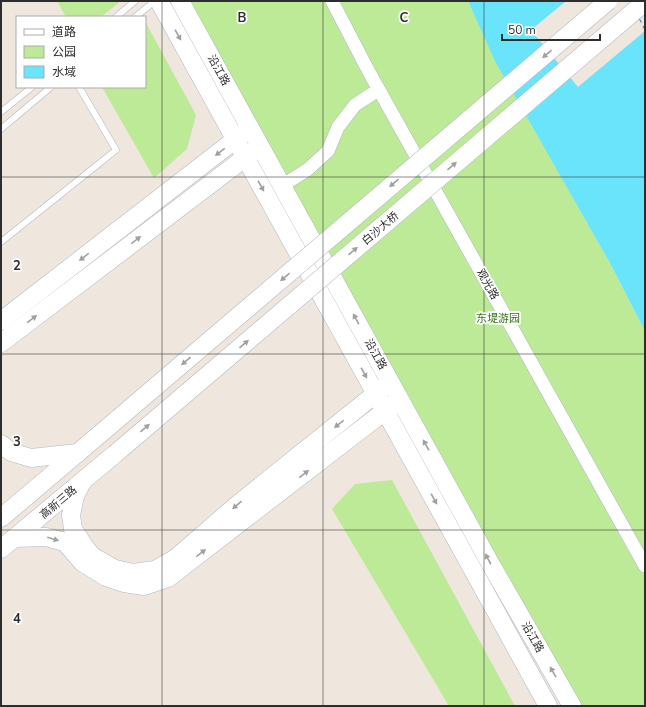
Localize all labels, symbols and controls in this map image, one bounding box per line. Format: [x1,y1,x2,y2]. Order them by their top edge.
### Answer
text: B [238,9,247,27]
text: C [400,9,409,27]
legend [16,16,146,88]
scale bar [502,16,600,42]
text: 50 m [508,22,536,38]
text: 道路 [52,24,76,40]
one-way arrow [175,29,182,41]
text: 公园 [52,44,76,60]
one-way arrow [541,49,552,58]
street label: 沿江路 [204,52,233,88]
text: 水域 [52,64,76,80]
one-way arrow [214,147,225,156]
one-way arrow [447,162,458,171]
one-way arrow [389,179,400,188]
one-way arrow [258,180,264,192]
street label: 白沙大桥 [359,208,402,248]
one-way arrow [130,236,141,245]
one-way arrow [348,246,359,255]
one-way arrow [78,253,89,261]
text: 2 [13,257,21,275]
street label: 观光路 [473,266,502,302]
one-way arrow [280,272,290,281]
park label: 东堤游园 [476,311,520,326]
one-way arrow [353,313,360,325]
one-way arrow [27,315,37,323]
street label: 沿江路 [361,336,390,372]
one-way arrow [239,340,249,349]
one-way arrow [181,357,191,366]
one-way arrow [361,368,368,379]
one-way arrow [333,419,344,428]
one-way arrow [140,424,150,433]
text: 3 [13,433,21,451]
one-way arrow [422,439,429,451]
one-way arrow [298,469,309,478]
street label: 高新三路 [37,482,80,522]
one-way arrow [430,494,437,505]
one-way arrow [232,500,242,509]
one-way arrow [48,536,60,542]
one-way arrow [195,549,206,557]
one-way arrow [485,553,492,565]
text: 4 [13,610,21,628]
street label: 沿江路 [518,619,547,655]
one-way arrow [550,666,557,678]

